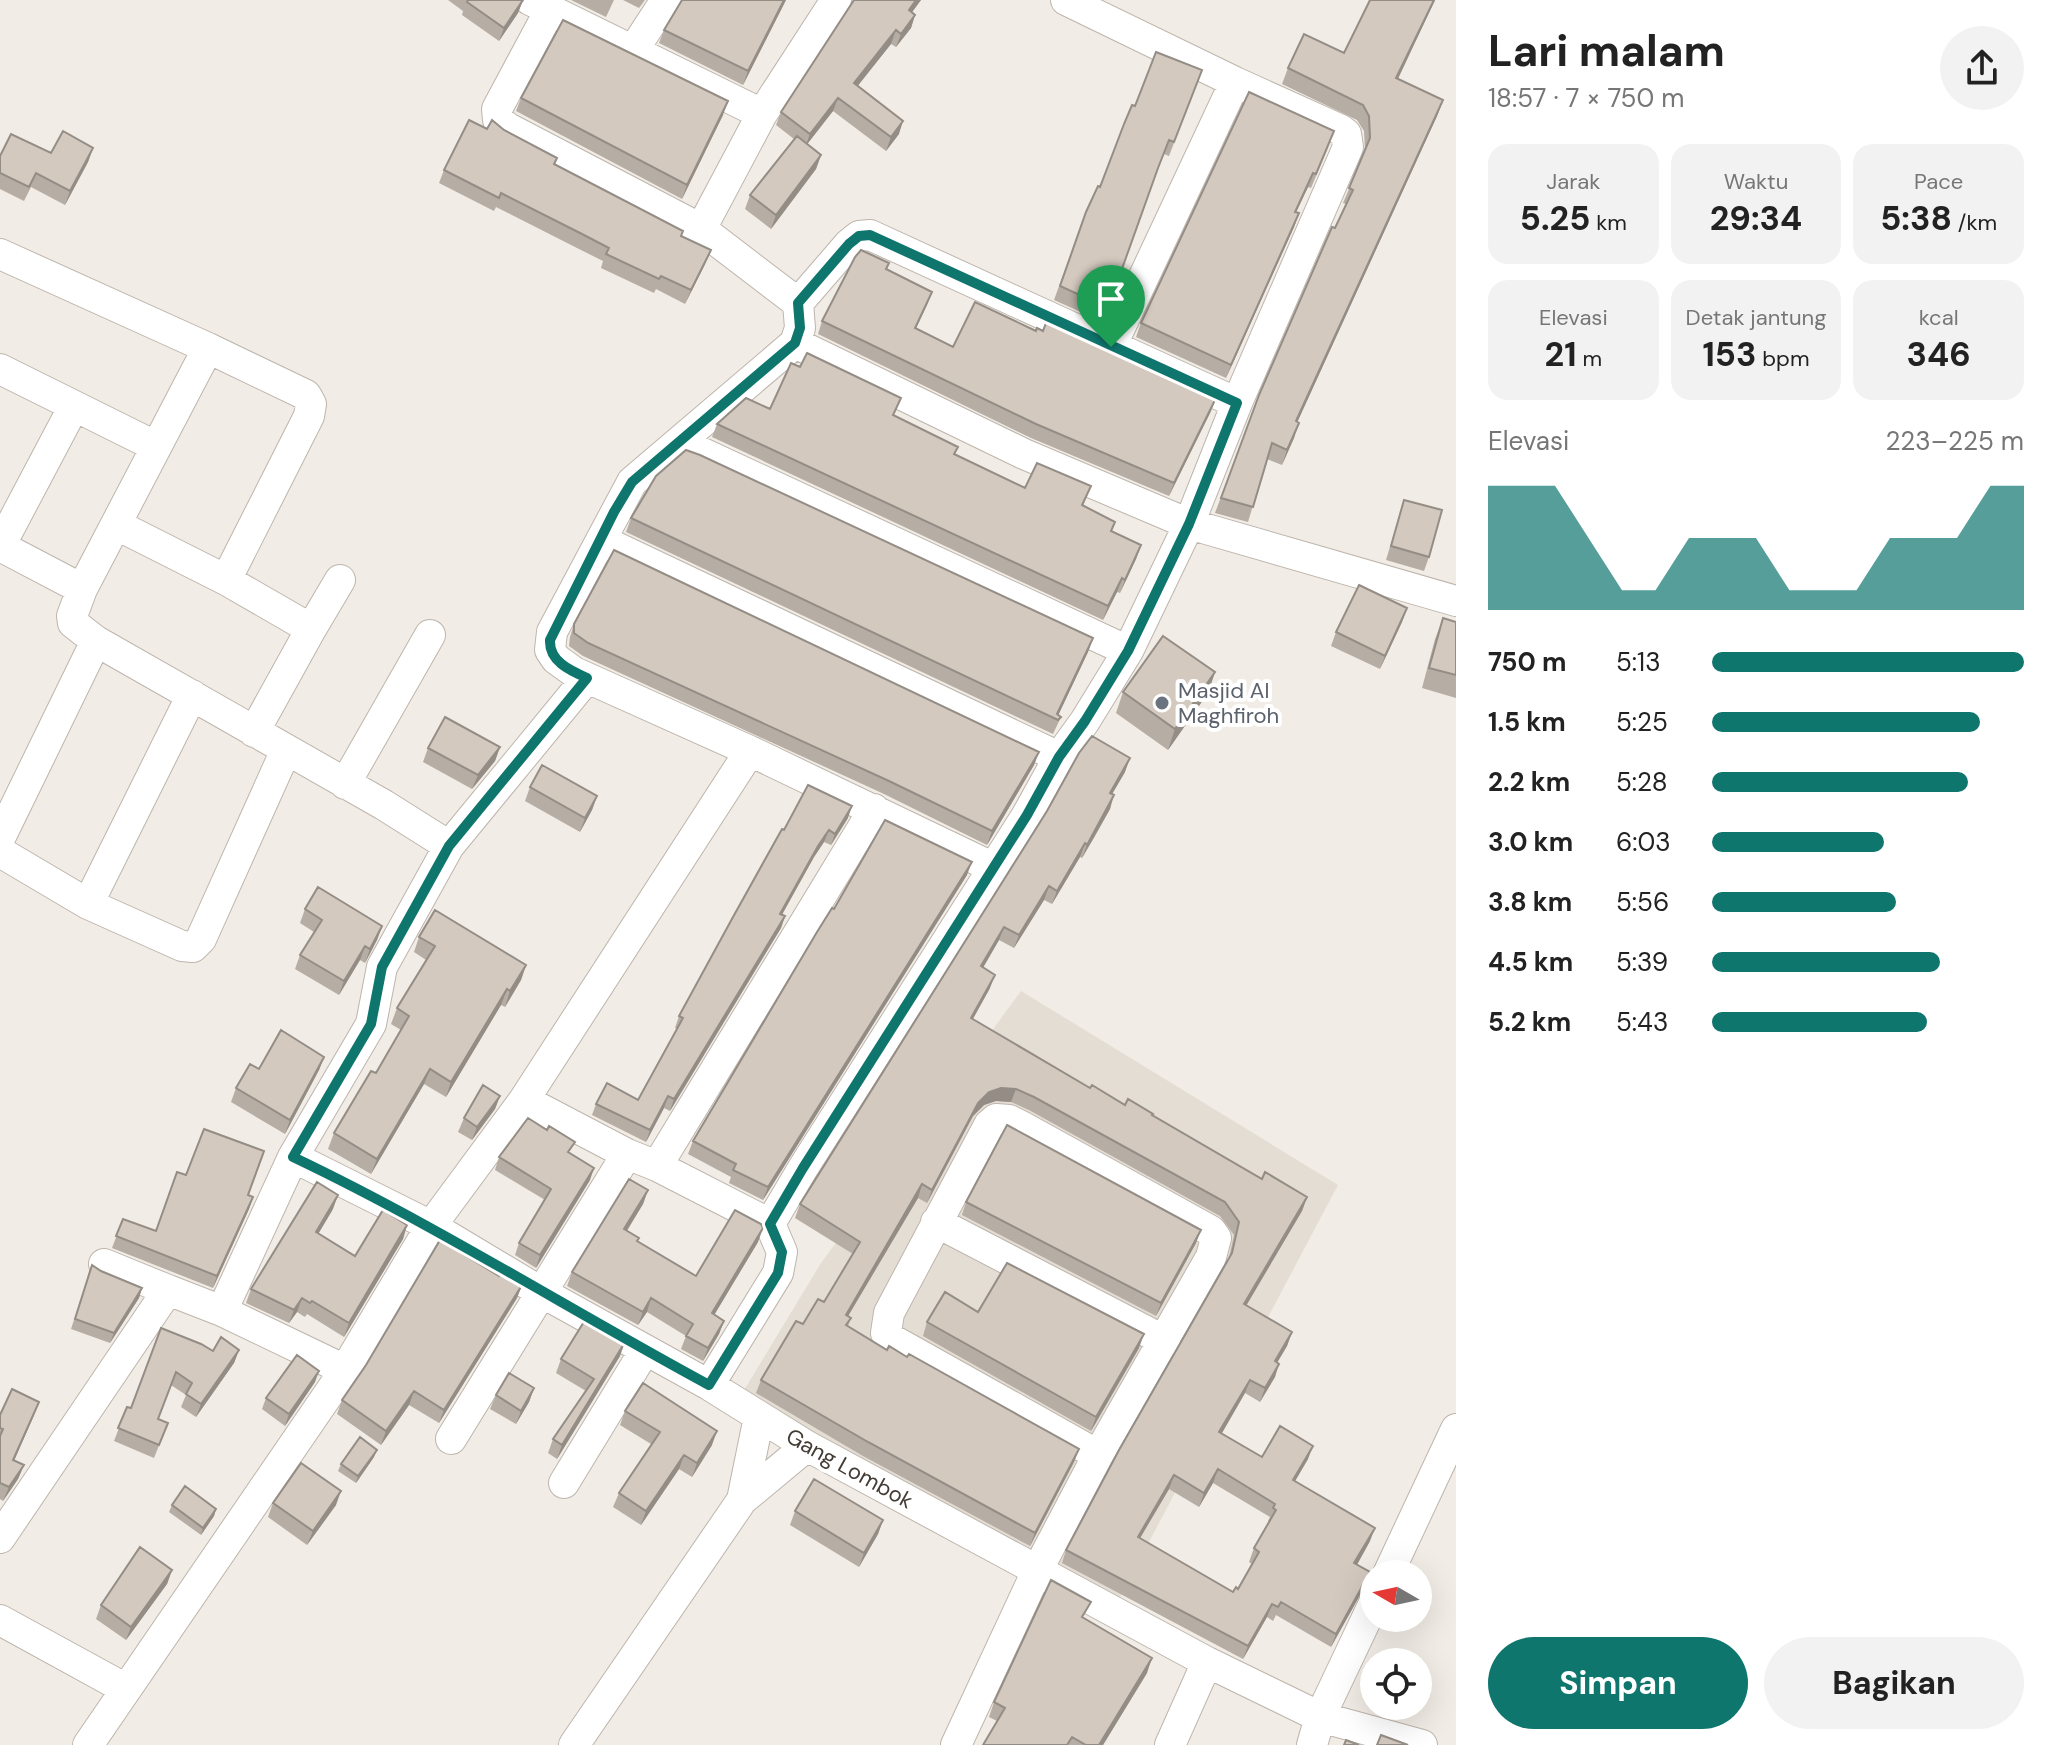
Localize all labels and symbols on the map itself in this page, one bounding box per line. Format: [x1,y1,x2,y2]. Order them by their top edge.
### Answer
pin [1077,265,1145,347]
place label: Masjid Al Maghfiroh [1178,676,1279,730]
marker: Masjid Al Maghfiroh [1153,694,1171,712]
street label: Gang Lombok [781,1422,918,1515]
north arrow [1360,1560,1432,1632]

